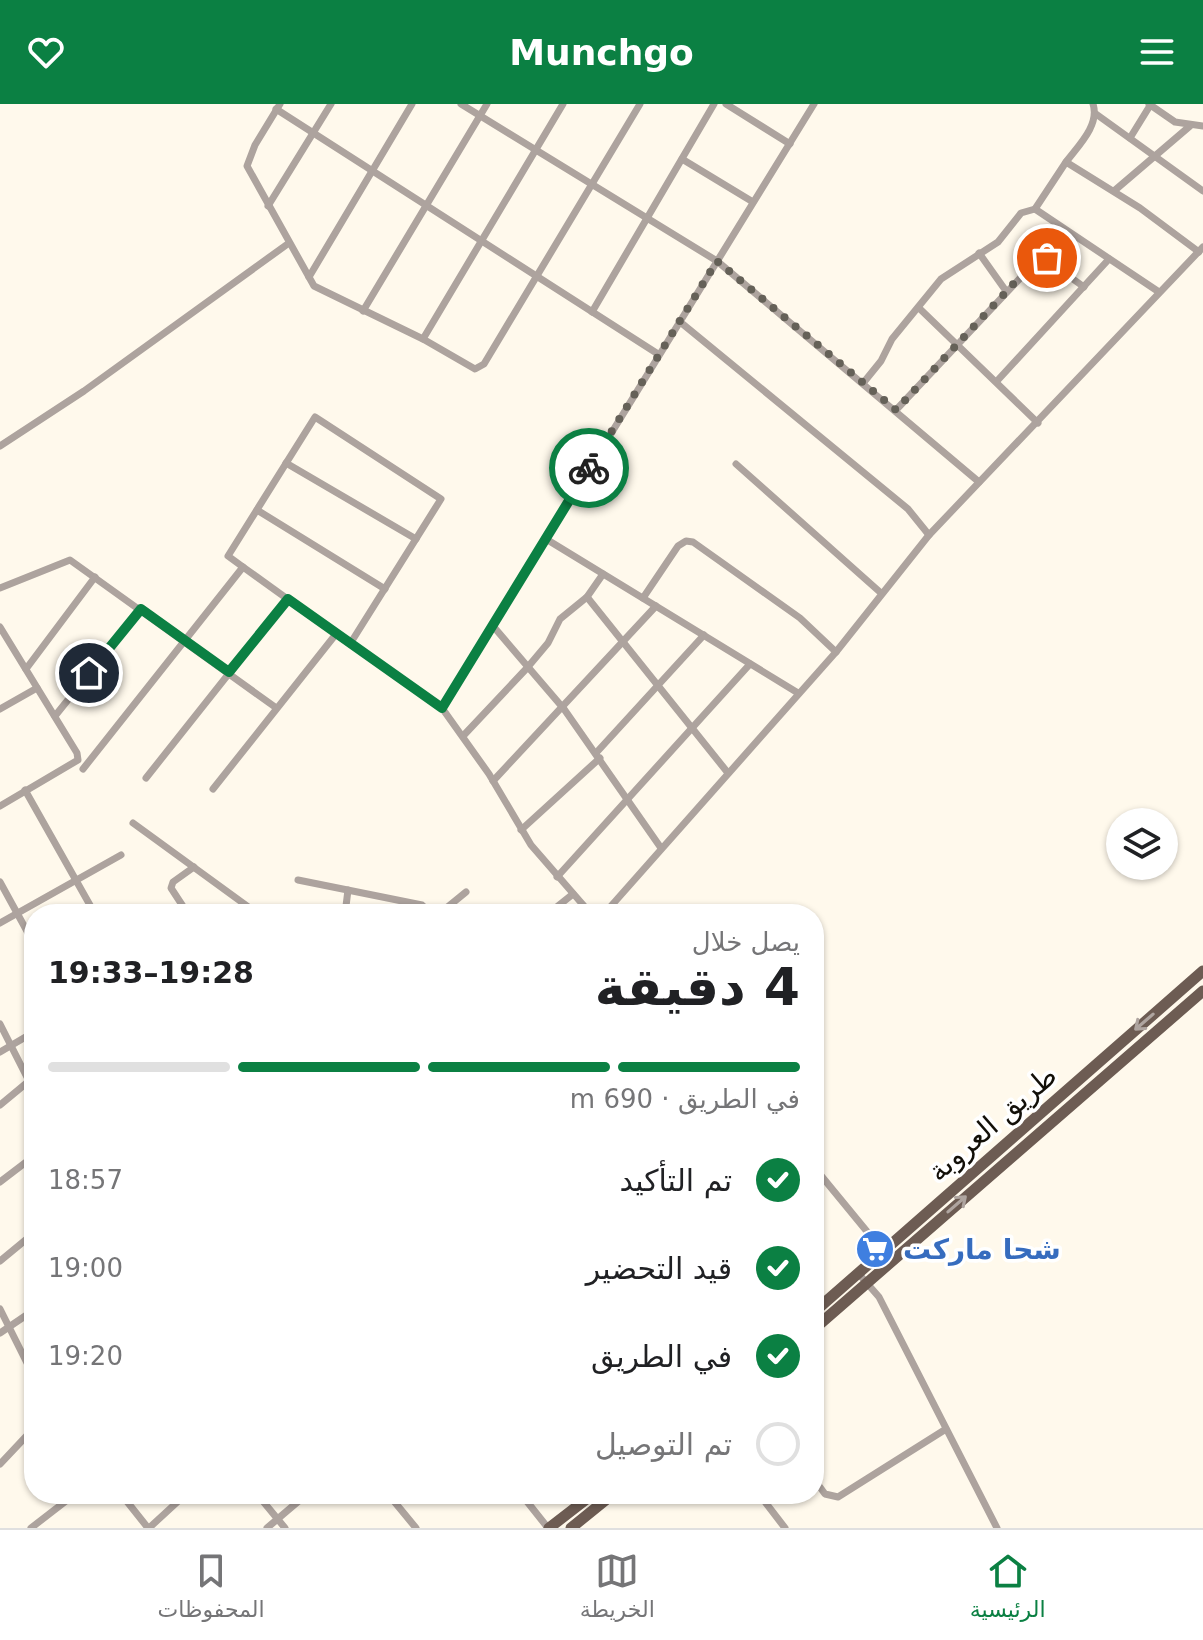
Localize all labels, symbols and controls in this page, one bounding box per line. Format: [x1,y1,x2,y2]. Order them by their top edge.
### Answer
icon: heart [24,30,68,74]
icon: menu [1135,30,1179,74]
text: Munchgo [509,32,694,73]
pin [1013,224,1081,292]
icon: bag [1025,236,1069,280]
courier [549,428,629,508]
icon: bike [567,446,611,490]
pin [55,639,123,707]
icon: home [67,651,111,695]
map controls [1106,808,1178,880]
button: layers [1106,808,1178,880]
text: يصل خلال [692,927,800,957]
text: 19:28–19:33 [48,955,254,990]
text: 4 دقيقة [595,957,800,1017]
one-way arrow [1135,1013,1155,1031]
street label: طريق العروبة [921,1059,1063,1188]
text: في الطريق · 690 m [570,1084,800,1114]
icon: check [756,1158,800,1202]
text: تم التأكيد [619,1163,732,1198]
text: 18:57 [48,1165,123,1195]
one-way arrow [947,1195,967,1213]
supermarket icon: شحا ماركت [854,1228,896,1270]
place label: شحا ماركت [903,1233,1061,1266]
icon: check [756,1246,800,1290]
text: قيد التحضير [586,1251,732,1286]
text: 19:00 [48,1253,123,1283]
icon: check [756,1334,800,1378]
text: في الطريق [591,1339,732,1374]
text: 19:20 [48,1341,123,1371]
text: تم التوصيل [595,1427,732,1462]
tab: المحفوظات [158,1549,265,1622]
tab: الخريطة [580,1549,655,1622]
tab: الرئيسية [970,1549,1046,1622]

